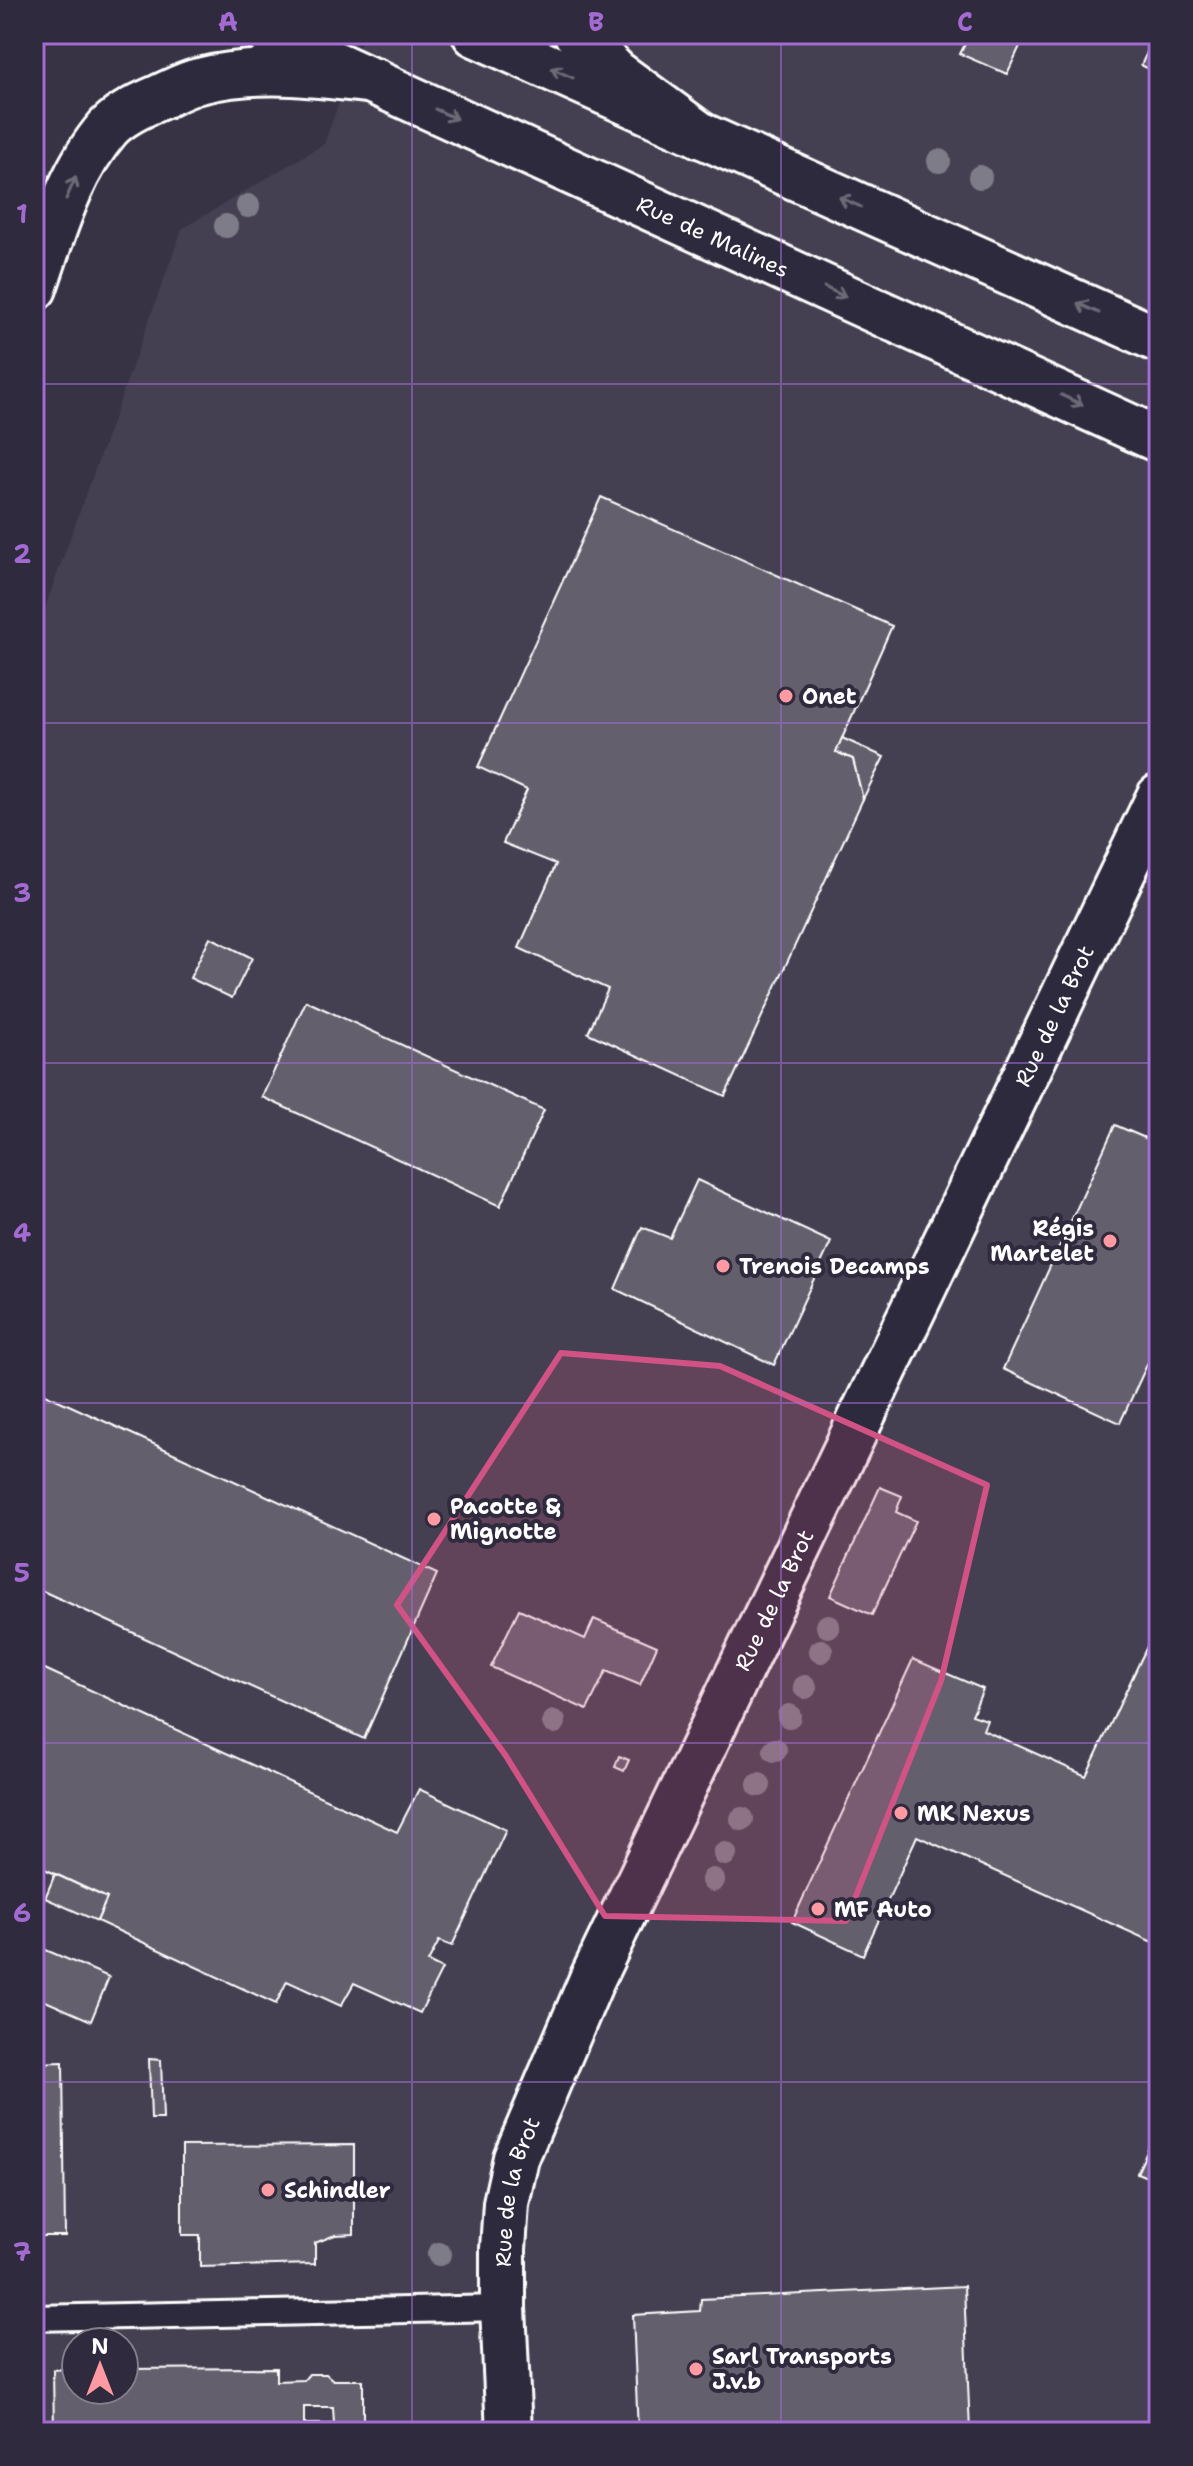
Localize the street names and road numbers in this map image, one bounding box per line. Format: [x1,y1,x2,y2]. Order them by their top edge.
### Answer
street label: Rue de Malines [632,190,794,284]
street label: Rue de la Brot [1008,941,1101,1092]
street label: Rue de la Brot [728,1525,820,1676]
street label: Rue de la Brot [489,2113,547,2267]

